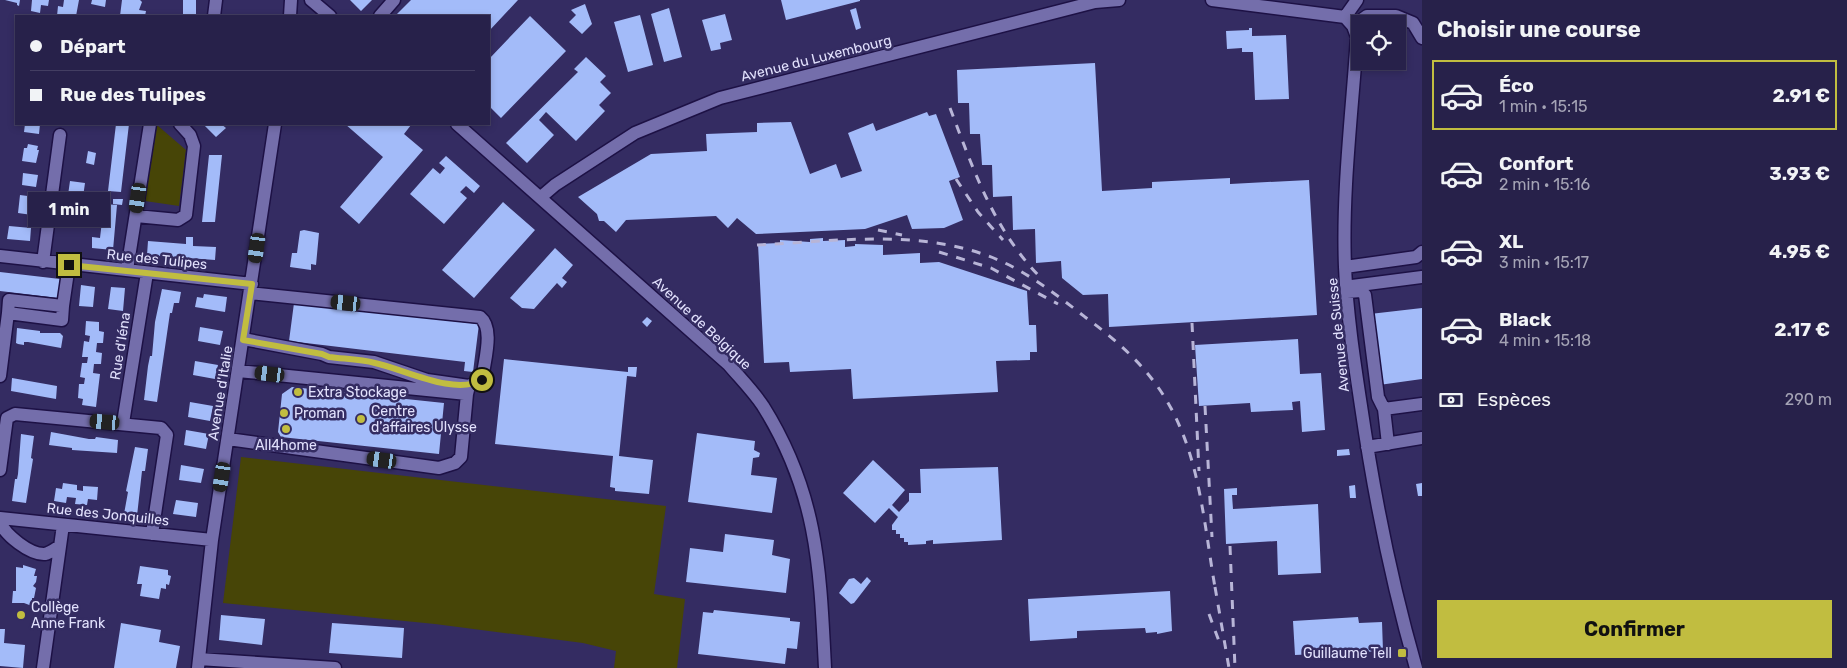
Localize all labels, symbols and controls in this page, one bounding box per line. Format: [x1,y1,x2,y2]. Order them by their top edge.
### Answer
map controls [1351,15,1406,70]
button: locate [1351,15,1406,70]
text: Choisir une course [1437,16,1641,43]
street label: Avenue du Luxembourg [739,32,893,85]
text: Départ [60,35,126,58]
icon: car [1439,73,1484,118]
text: Éco [1499,74,1534,97]
text: Rue des Tulipes [60,83,206,106]
text: 2.91 € [1772,84,1830,107]
text: 1 min · 15:15 [1499,97,1587,116]
icon: car [1439,151,1484,196]
text: Confort [1499,152,1573,175]
text: 3.93 € [1769,162,1830,185]
text: 2 min · 15:16 [1499,175,1590,194]
car [128,182,147,214]
callout: 1 min [28,192,110,228]
text: 1 min [49,200,89,219]
icon: car [1439,229,1484,274]
text: XL [1499,230,1523,253]
car [247,232,266,264]
text: 4.95 € [1769,240,1830,263]
street label: Rue des Tulipes [106,246,208,273]
text: 3 min · 15:17 [1499,253,1589,272]
route end [58,254,80,276]
street label: Avenue de Belgique [649,273,755,374]
street label: Avenue de Suisse [1324,277,1353,393]
car [330,294,361,312]
icon: car [1439,307,1484,352]
text: Black [1499,308,1551,331]
street label: Rue d'Iéna [107,311,134,381]
text: 2.17 € [1774,318,1830,341]
text: 4 min · 15:18 [1499,331,1591,350]
street label: Avenue d'Italie [205,344,236,442]
car [254,365,285,383]
route start [471,369,493,391]
place label: Extra Stockage [308,384,407,401]
marker: Extra Stockage [292,386,304,398]
icon: cash [1437,386,1465,414]
text: Espèces [1477,388,1551,411]
text: 290 m [1785,390,1832,409]
place label: Centre d'affaires Ulysse [371,403,477,436]
place label: Proman [294,405,345,422]
marker: Proman [278,407,290,419]
car [89,413,120,431]
marker: Centre d'affaires Ulysse [355,413,367,425]
marker: All4home [280,423,292,435]
place label: All4home [255,437,317,454]
car [366,450,397,470]
car [212,461,231,493]
street label: Rue des Jonquilles [46,500,170,529]
place label: Collège Anne Frank [31,599,106,632]
button: Confirmer [1437,600,1832,658]
marker: Collège Anne Frank [15,609,27,621]
place label: Guillaume Tell [1303,645,1392,662]
marker: Guillaume Tell [1396,647,1408,659]

